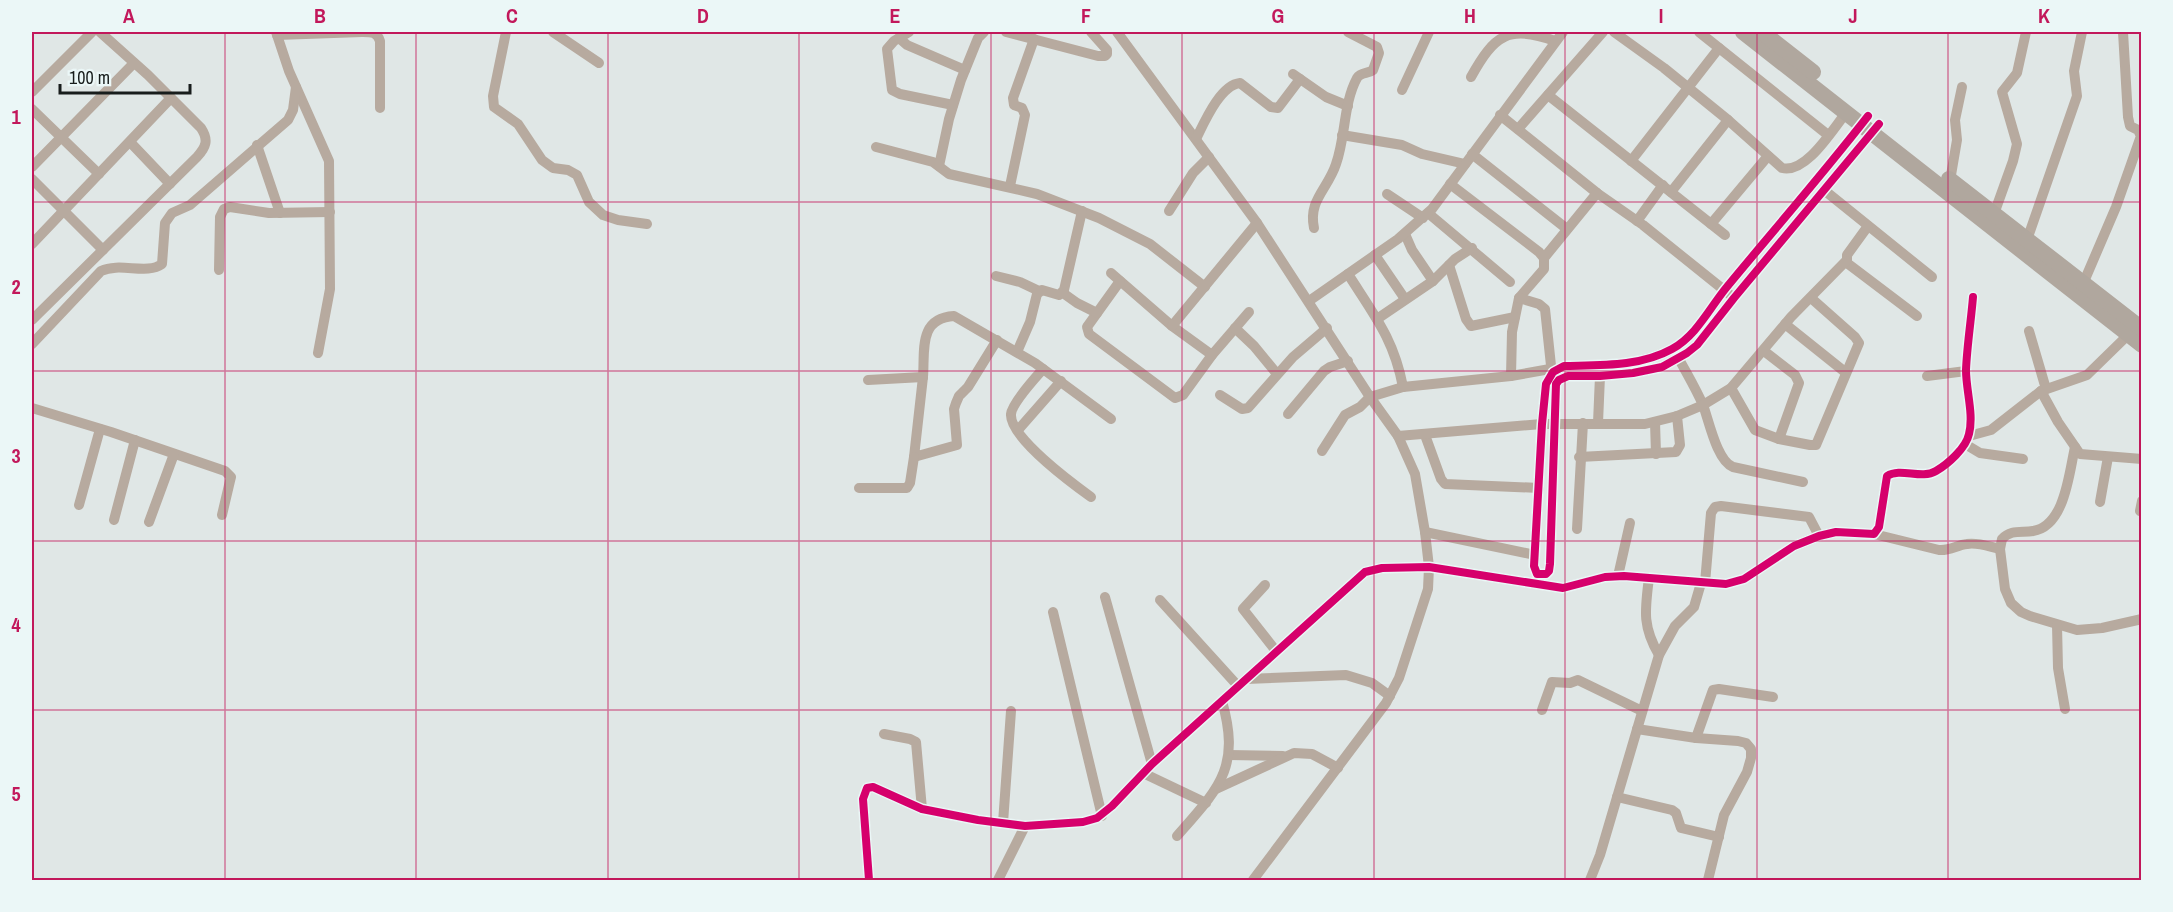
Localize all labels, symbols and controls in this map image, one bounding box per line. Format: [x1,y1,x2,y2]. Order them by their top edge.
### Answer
text: A [123,2,135,29]
text: B [314,2,326,29]
text: C [506,2,518,29]
text: D [697,2,709,29]
text: E [890,2,901,29]
text: F [1081,2,1091,29]
text: G [1272,2,1284,29]
text: H [1464,2,1476,29]
text: I [1659,2,1663,29]
text: J [1848,2,1858,29]
text: K [2038,2,2050,29]
scale bar [60,57,190,95]
text: 100 m [69,65,110,90]
text: 1 [11,103,21,130]
text: 2 [11,273,21,300]
text: 3 [11,442,21,469]
text: 4 [11,611,21,638]
text: 5 [11,780,21,807]

